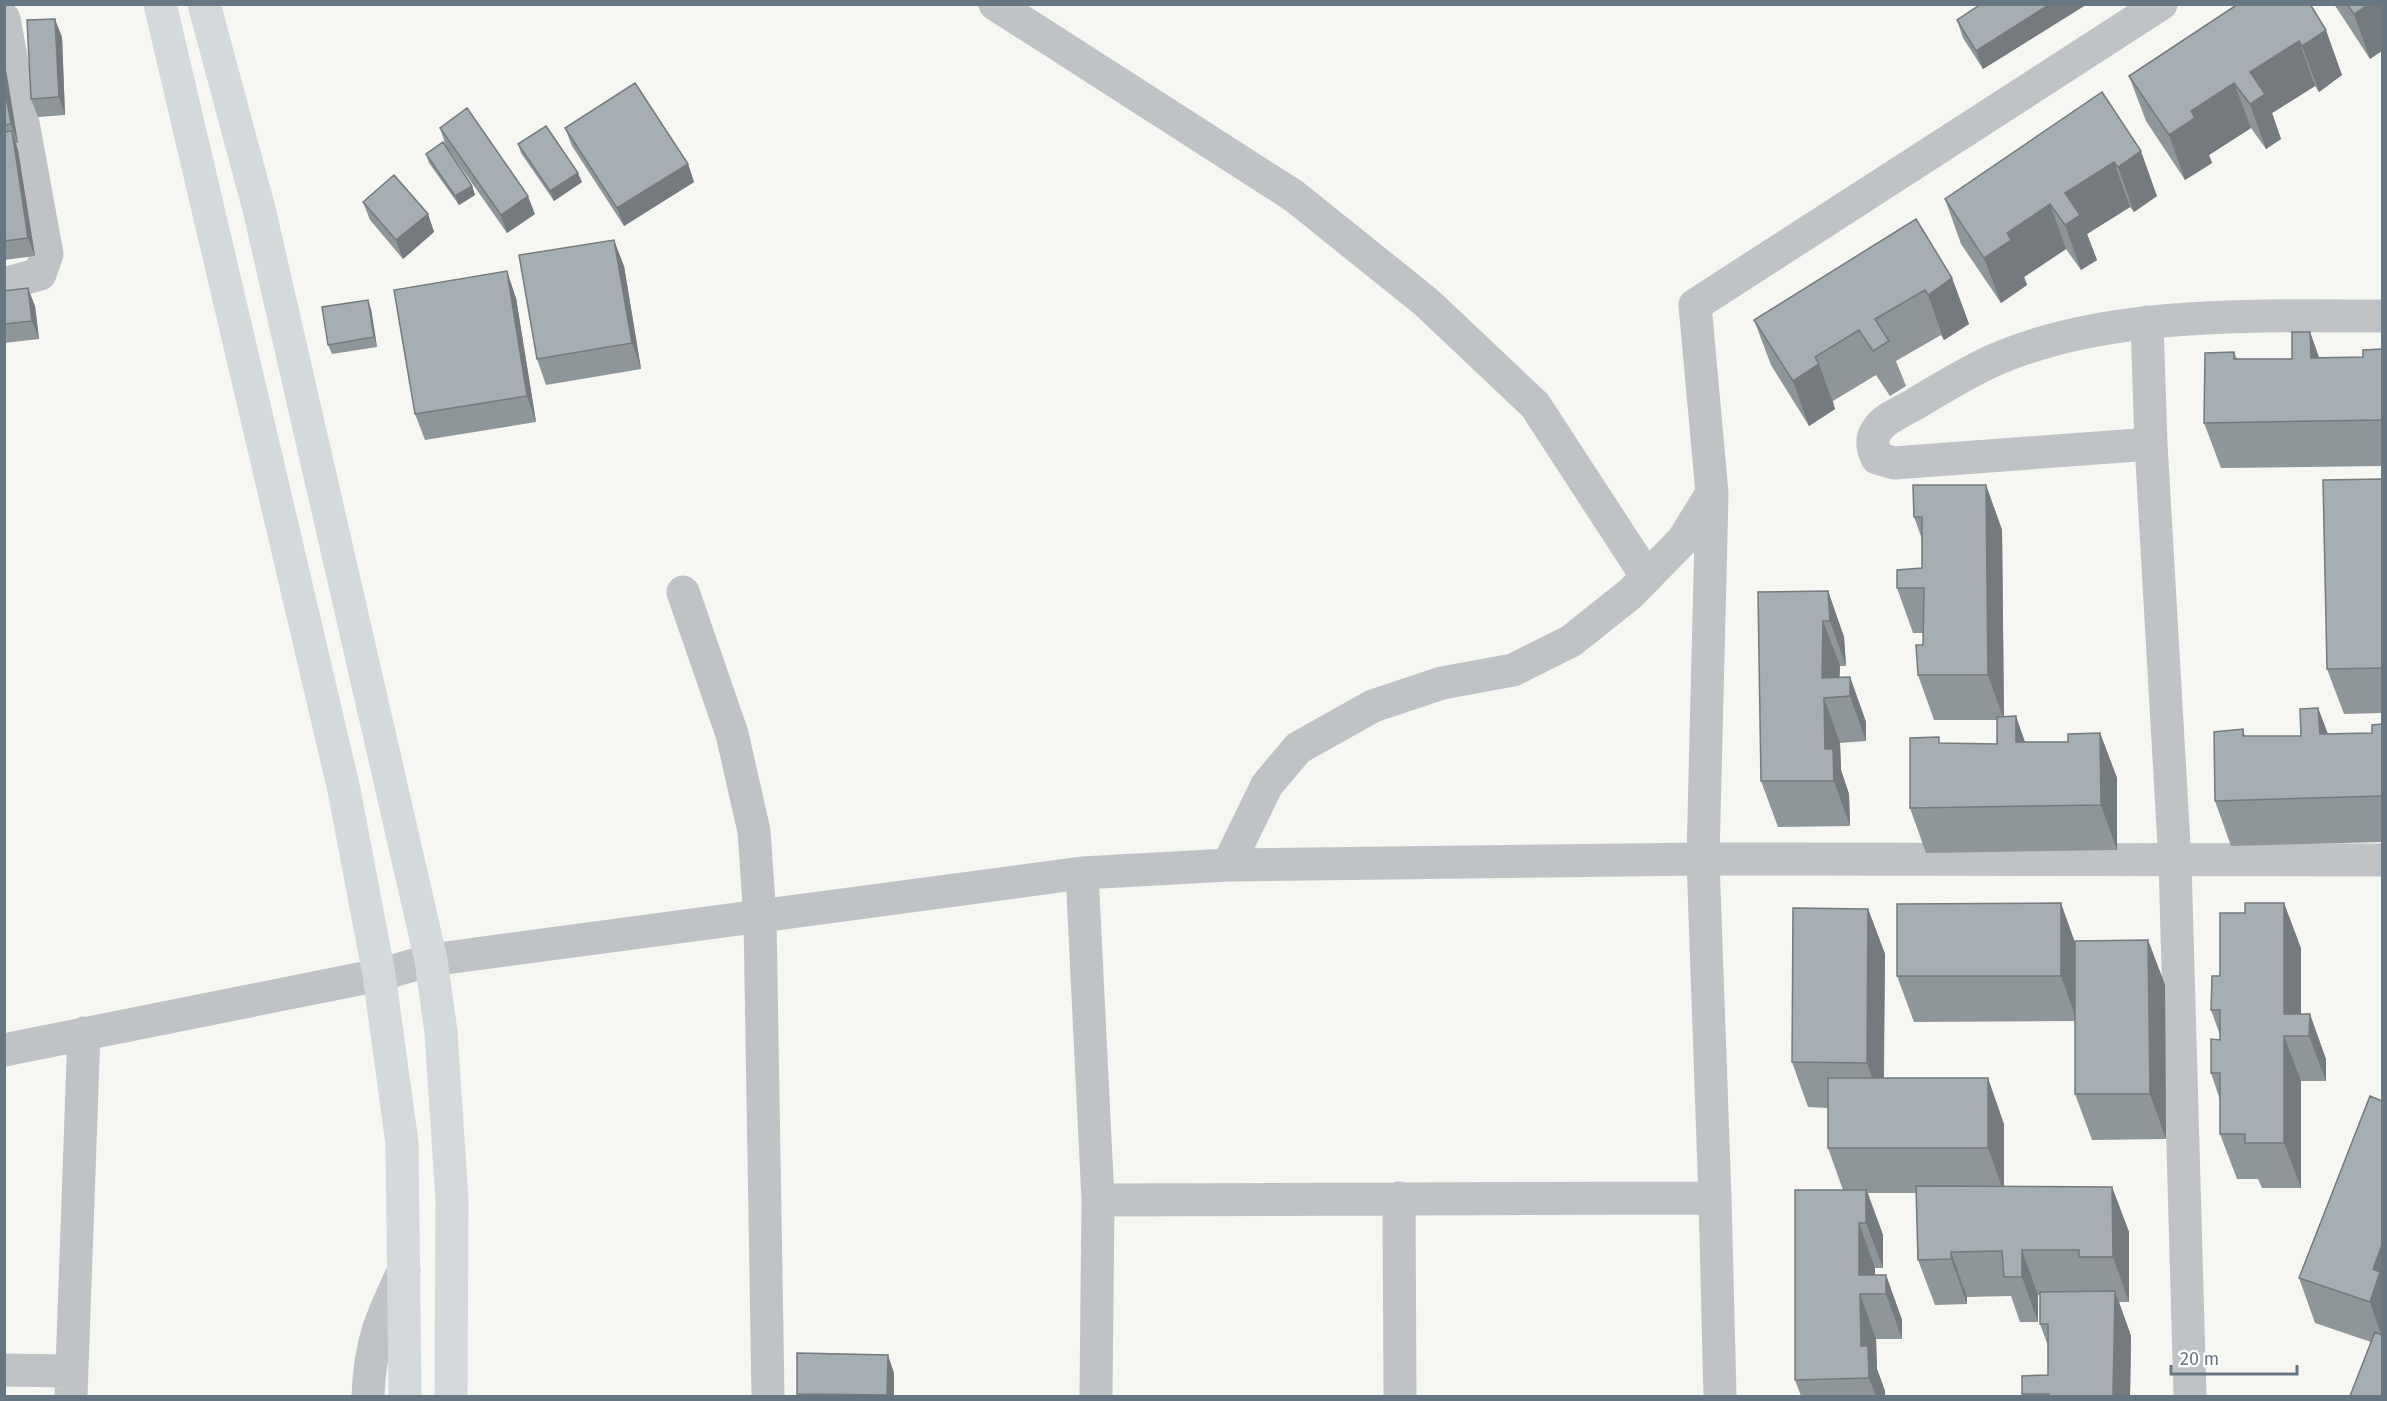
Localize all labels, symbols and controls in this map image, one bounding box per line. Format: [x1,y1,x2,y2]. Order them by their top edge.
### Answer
scale bar [2171,1338,2297,1376]
text: 20 m [2180,1348,2219,1370]

